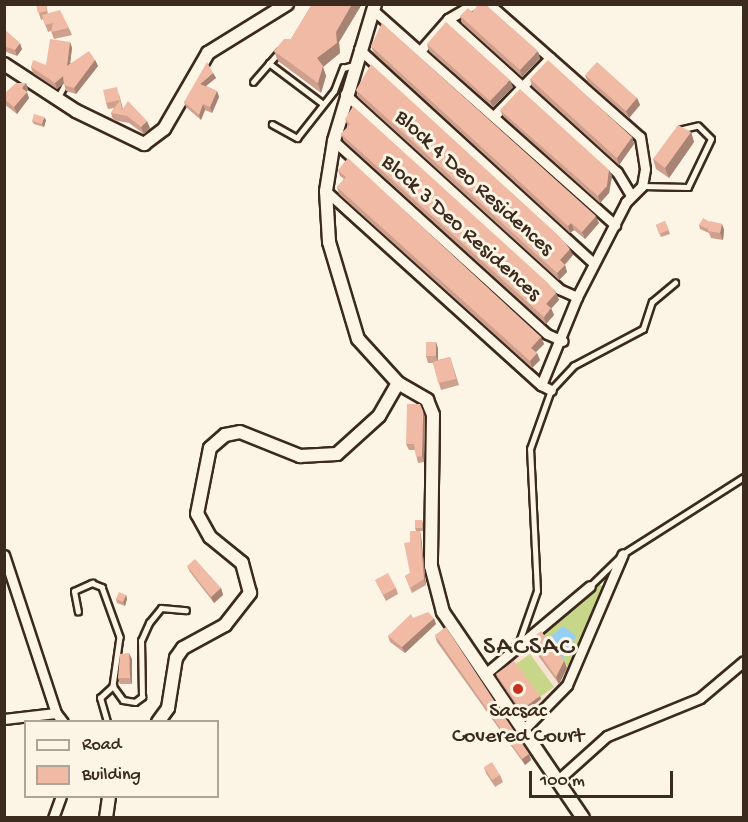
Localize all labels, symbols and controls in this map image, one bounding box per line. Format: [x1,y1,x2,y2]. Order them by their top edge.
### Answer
street label: Block 4 Deo Residences [388,105,558,263]
street label: Block 3 Deo Residences [374,150,546,308]
district label: SACSAC [483,633,575,665]
marker: Sacsac Covered Court [511,682,525,696]
place label: Sacsac Covered Court [452,699,584,750]
legend [24,720,219,798]
text: Road [82,735,121,756]
scale bar [532,759,676,797]
text: Building [82,765,141,786]
text: 100 m [540,771,585,792]

